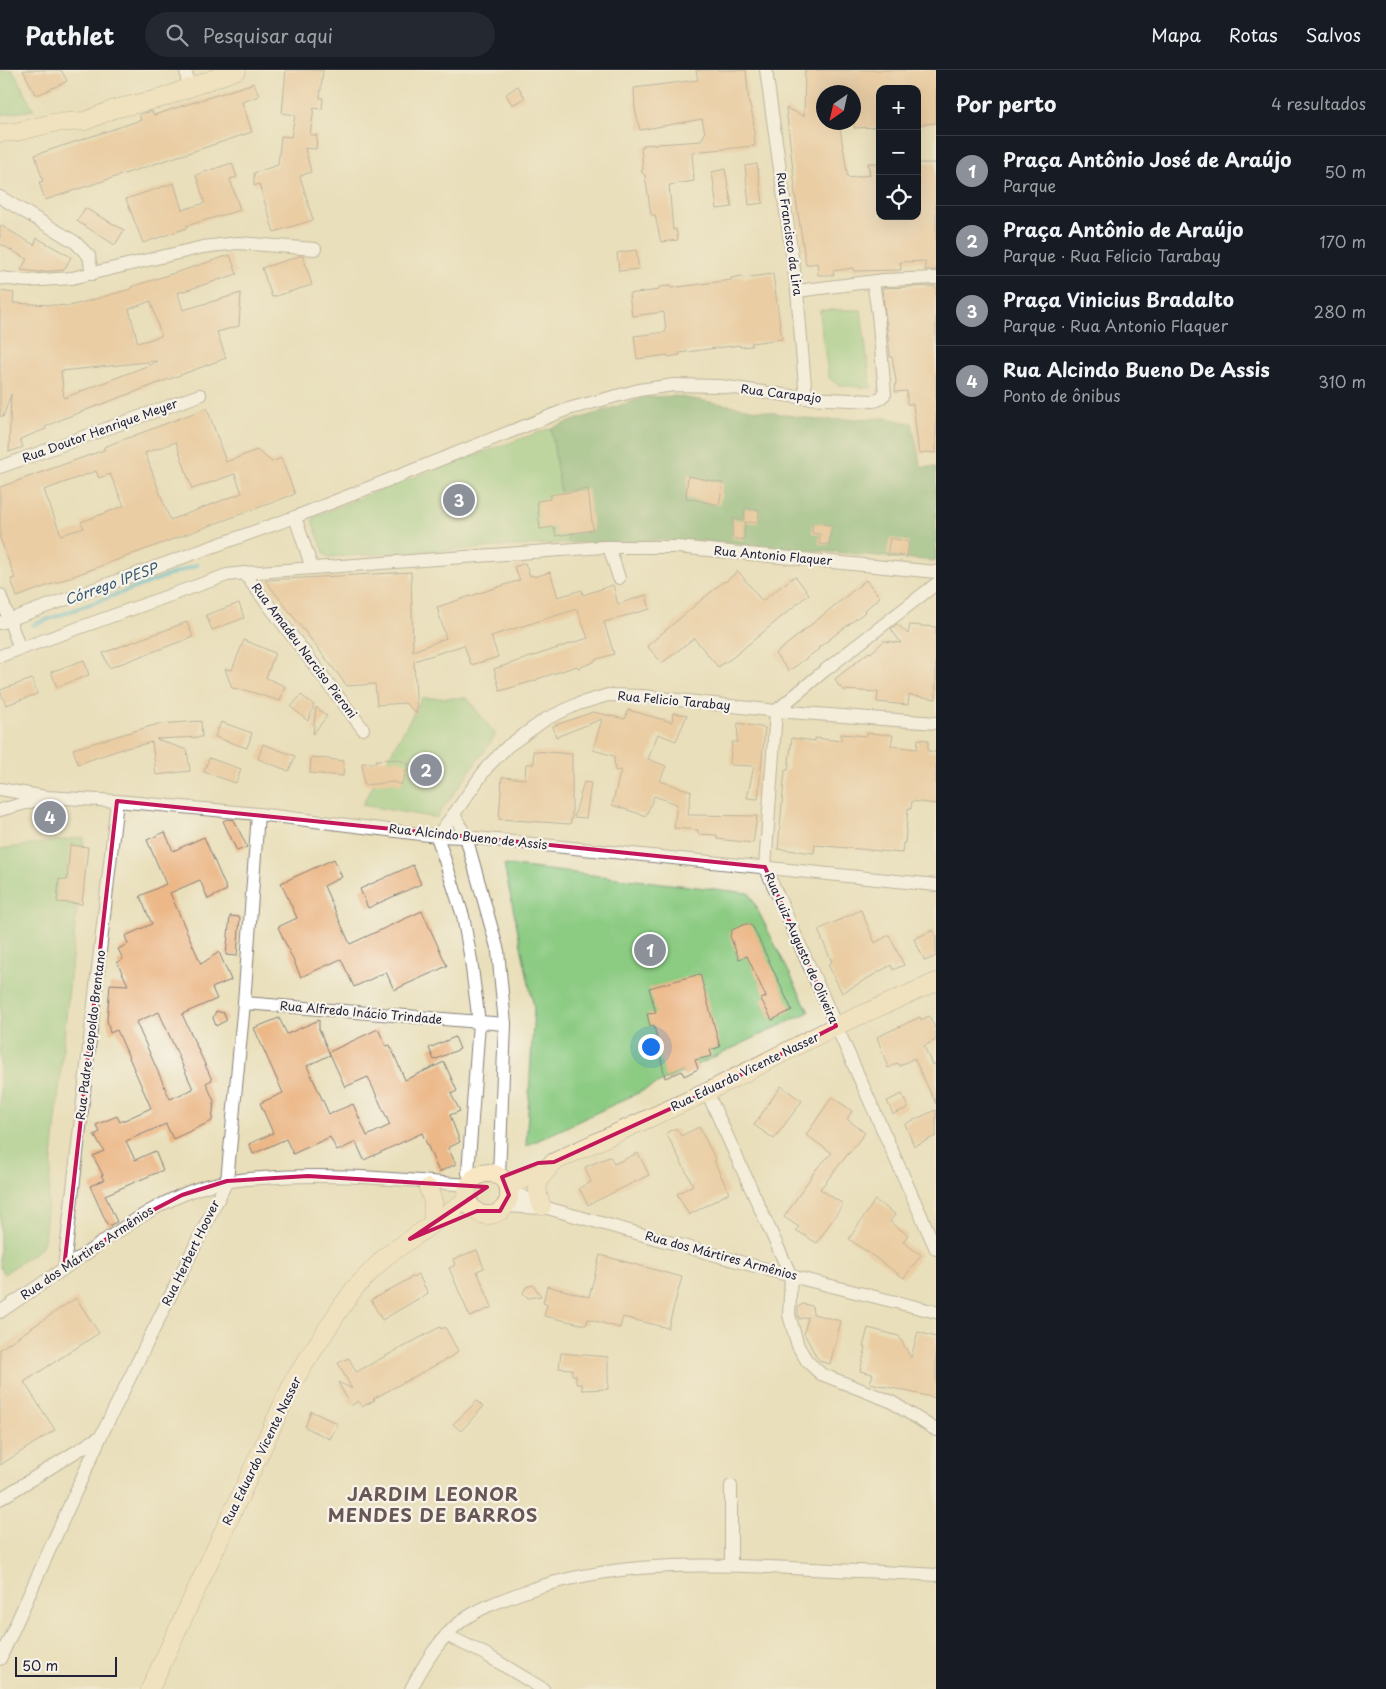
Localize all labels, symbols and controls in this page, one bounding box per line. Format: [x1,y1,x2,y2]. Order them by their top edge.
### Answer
search box [145,12,495,57]
text: Pathlet [25,17,115,53]
icon: search [163,21,191,49]
text: Pesquisar aqui [203,21,333,49]
text: Mapa [1151,21,1201,48]
text: Rotas [1229,21,1278,48]
text: Salvos [1306,21,1361,48]
north arrow [816,85,861,130]
map controls [876,85,921,220]
button: + [876,85,921,130]
text: Por perto [956,87,1056,119]
text: 4 resultados [1271,91,1366,115]
button: − [876,130,921,175]
text: Praça Antônio José de Araújo [1003,145,1291,173]
text: 1 [968,159,976,183]
text: 50 m [1325,159,1366,183]
street label: Rua Francisco da Lira [772,171,808,297]
text: Parque [1003,173,1056,197]
button: locate [876,175,921,220]
text: Praça Antônio de Araújo [1003,215,1243,243]
text: 2 [966,229,978,253]
text: 170 m [1320,229,1366,253]
text: Parque · Rua Felicio Tarabay [1003,243,1221,267]
text: Praça Vinicius Bradalto [1003,285,1234,313]
text: 3 [967,299,977,323]
text: 280 m [1314,299,1366,323]
text: Parque · Rua Antonio Flaquer [1003,313,1228,337]
text: Rua Alcindo Bueno De Assis [1003,355,1270,383]
text: 4 [967,369,977,393]
text: 310 m [1318,369,1366,393]
street label: Rua Carapajo [740,379,823,407]
text: Ponto de ônibus [1003,383,1120,407]
street label: Rua Doutor Henrique Meyer [20,393,180,467]
pin: 3 [443,481,475,519]
street label: Rua Antonio Flaquer [713,541,833,569]
water label: Córrego IPESP [61,556,162,610]
street label: Rua Amadeu Narciso Pieroni [248,579,362,722]
street label: Rua Felicio Tarabay [617,686,731,714]
pin: 2 [410,751,442,789]
pin: 4 [34,798,66,836]
street label: Rua Alcindo Bueno de Assis [388,819,549,853]
street label: Rua Luiz Augusto de Oliveira [760,869,844,1027]
pin: 1 [634,931,666,969]
street label: Rua Padre Leopoldo Brentano [71,949,109,1121]
street label: Rua Alfredo Inácio Trindade [279,996,443,1028]
street label: Rua Eduardo Vicente Nasser [667,1027,822,1115]
your location [638,1034,664,1060]
street label: Rua Herbert Hoover [157,1196,224,1308]
street label: Rua dos Mártires Armênios [16,1201,157,1303]
street label: Rua dos Mártires Armênios [643,1226,800,1284]
street label: Rua Eduardo Vicente Nasser [217,1373,305,1528]
district label: JARDIM LEONOR MENDES DE BARROS [328,1480,538,1528]
scale bar [15,1654,118,1677]
text: 50 m [22,1655,58,1676]

